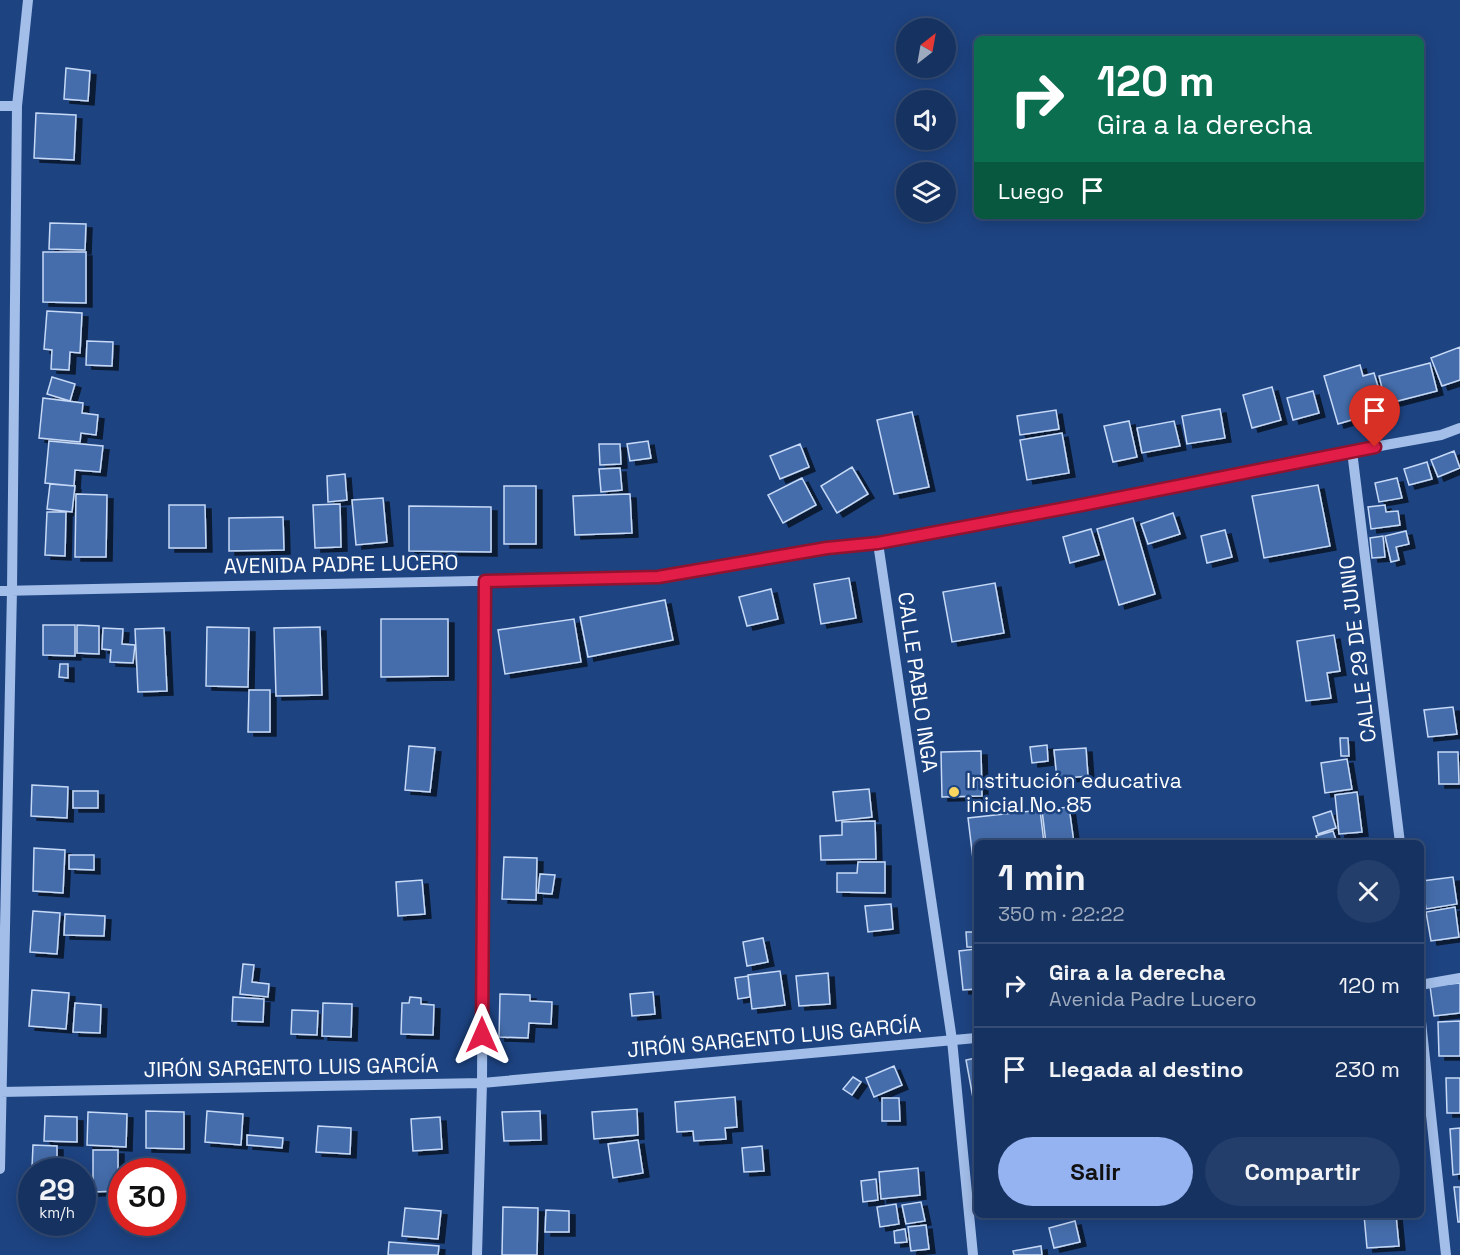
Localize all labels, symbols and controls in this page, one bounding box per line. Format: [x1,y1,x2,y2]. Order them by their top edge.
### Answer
north arrow [896,18,956,78]
map controls [896,18,956,222]
text: 120 m [1097,55,1215,108]
icon: right [998,60,1076,138]
button: sound [896,90,956,150]
text: Gira a la derecha [1097,107,1312,142]
button: layers [896,162,956,222]
icon: arrive [1076,174,1109,207]
text: Luego [998,177,1064,205]
pin [1349,385,1400,447]
icon: arrive [1358,394,1391,427]
street label: AVENIDA PADRE LUCERO [223,548,459,580]
street label: CALLE 29 DE JUNIO [1332,554,1382,744]
street label: CALLE PABLO INGA [892,590,944,774]
place label: Institución educativa inicial No. 85 [966,767,1182,818]
marker: Institución educativa inicial No. 85 [947,785,961,799]
text: 1 min [998,855,1086,901]
button: close [1337,860,1400,923]
text: 350 m · 22:22 [998,901,1125,927]
text: Gira a la derecha [1049,958,1226,986]
icon: right [998,969,1031,1002]
text: 120 m [1339,971,1400,999]
text: Avenida Padre Lucero [1049,986,1257,1012]
position arrow [450,1003,514,1067]
street label: JIRÓN SARGENTO LUIS GARCÍA [626,1011,922,1063]
street label: JIRÓN SARGENTO LUIS GARCÍA [143,1051,439,1083]
icon: arrive [998,1053,1031,1086]
text: Llegada al destino [1049,1055,1243,1083]
text: 230 m [1335,1055,1400,1083]
button: Salir [998,1137,1193,1206]
button: Compartir [1205,1137,1400,1206]
speed limit sign: 30 [108,1158,186,1236]
text: 29 [39,1170,75,1209]
text: km/h [39,1203,75,1222]

